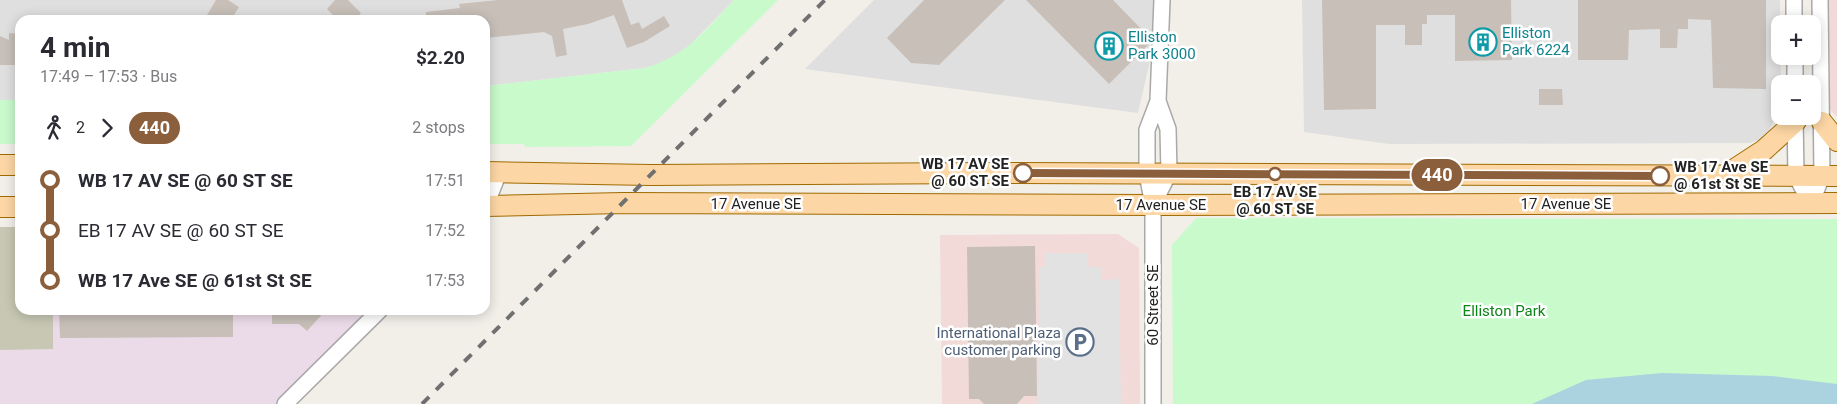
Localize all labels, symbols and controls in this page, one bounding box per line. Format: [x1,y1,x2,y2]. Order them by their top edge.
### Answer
map controls [1771,15,1821,125]
button: + [1771,15,1821,65]
place label: Elliston Park 6224 [1502,24,1570,59]
building icon: Elliston Park 6224 [1468,27,1498,57]
place label: Elliston Park 3000 [1128,28,1196,63]
text: 4 min [40,31,110,64]
building icon: Elliston Park 3000 [1094,31,1124,61]
text: $2.20 [416,46,465,69]
text: 17:49 – 17:53 · Bus [40,67,177,86]
button: − [1771,75,1821,125]
icon: walk [40,114,68,142]
icon: forward [93,114,121,142]
text: 440 [139,117,170,138]
text: 2 [76,118,85,137]
text: 2 stops [412,118,465,137]
place label: WB 17 AV SE @ 60 ST SE [921,155,1010,190]
place label: WB 17 Ave SE @ 61st St SE [1674,158,1769,193]
line badge: 440 [1408,159,1466,191]
marker: WB 17 AV SE @ 60 ST SE [1013,163,1033,183]
text: 440 [1422,164,1452,185]
marker: WB 17 Ave SE @ 61st St SE [1650,166,1670,186]
marker: EB 17 AV SE @ 60 ST SE [1268,167,1282,181]
text: WB 17 AV SE @ 60 ST SE [78,169,293,192]
text: 17:51 [425,171,465,190]
place label: EB 17 AV SE @ 60 ST SE [1233,183,1317,218]
street label: 17 Avenue SE [711,195,802,213]
street label: 17 Avenue SE [1521,195,1612,213]
street label: 17 Avenue SE [1116,196,1207,214]
text: EB 17 AV SE @ 60 ST SE [78,219,284,242]
text: 17:52 [425,221,465,240]
street label: 60 Street SE [1144,264,1162,346]
text: WB 17 Ave SE @ 61st St SE [78,269,312,292]
text: 17:53 [425,271,465,290]
park label: Elliston Park [1463,302,1546,320]
place label: International Plaza customer parking [936,324,1061,359]
parking icon: International Plaza customer parking [1065,327,1095,357]

